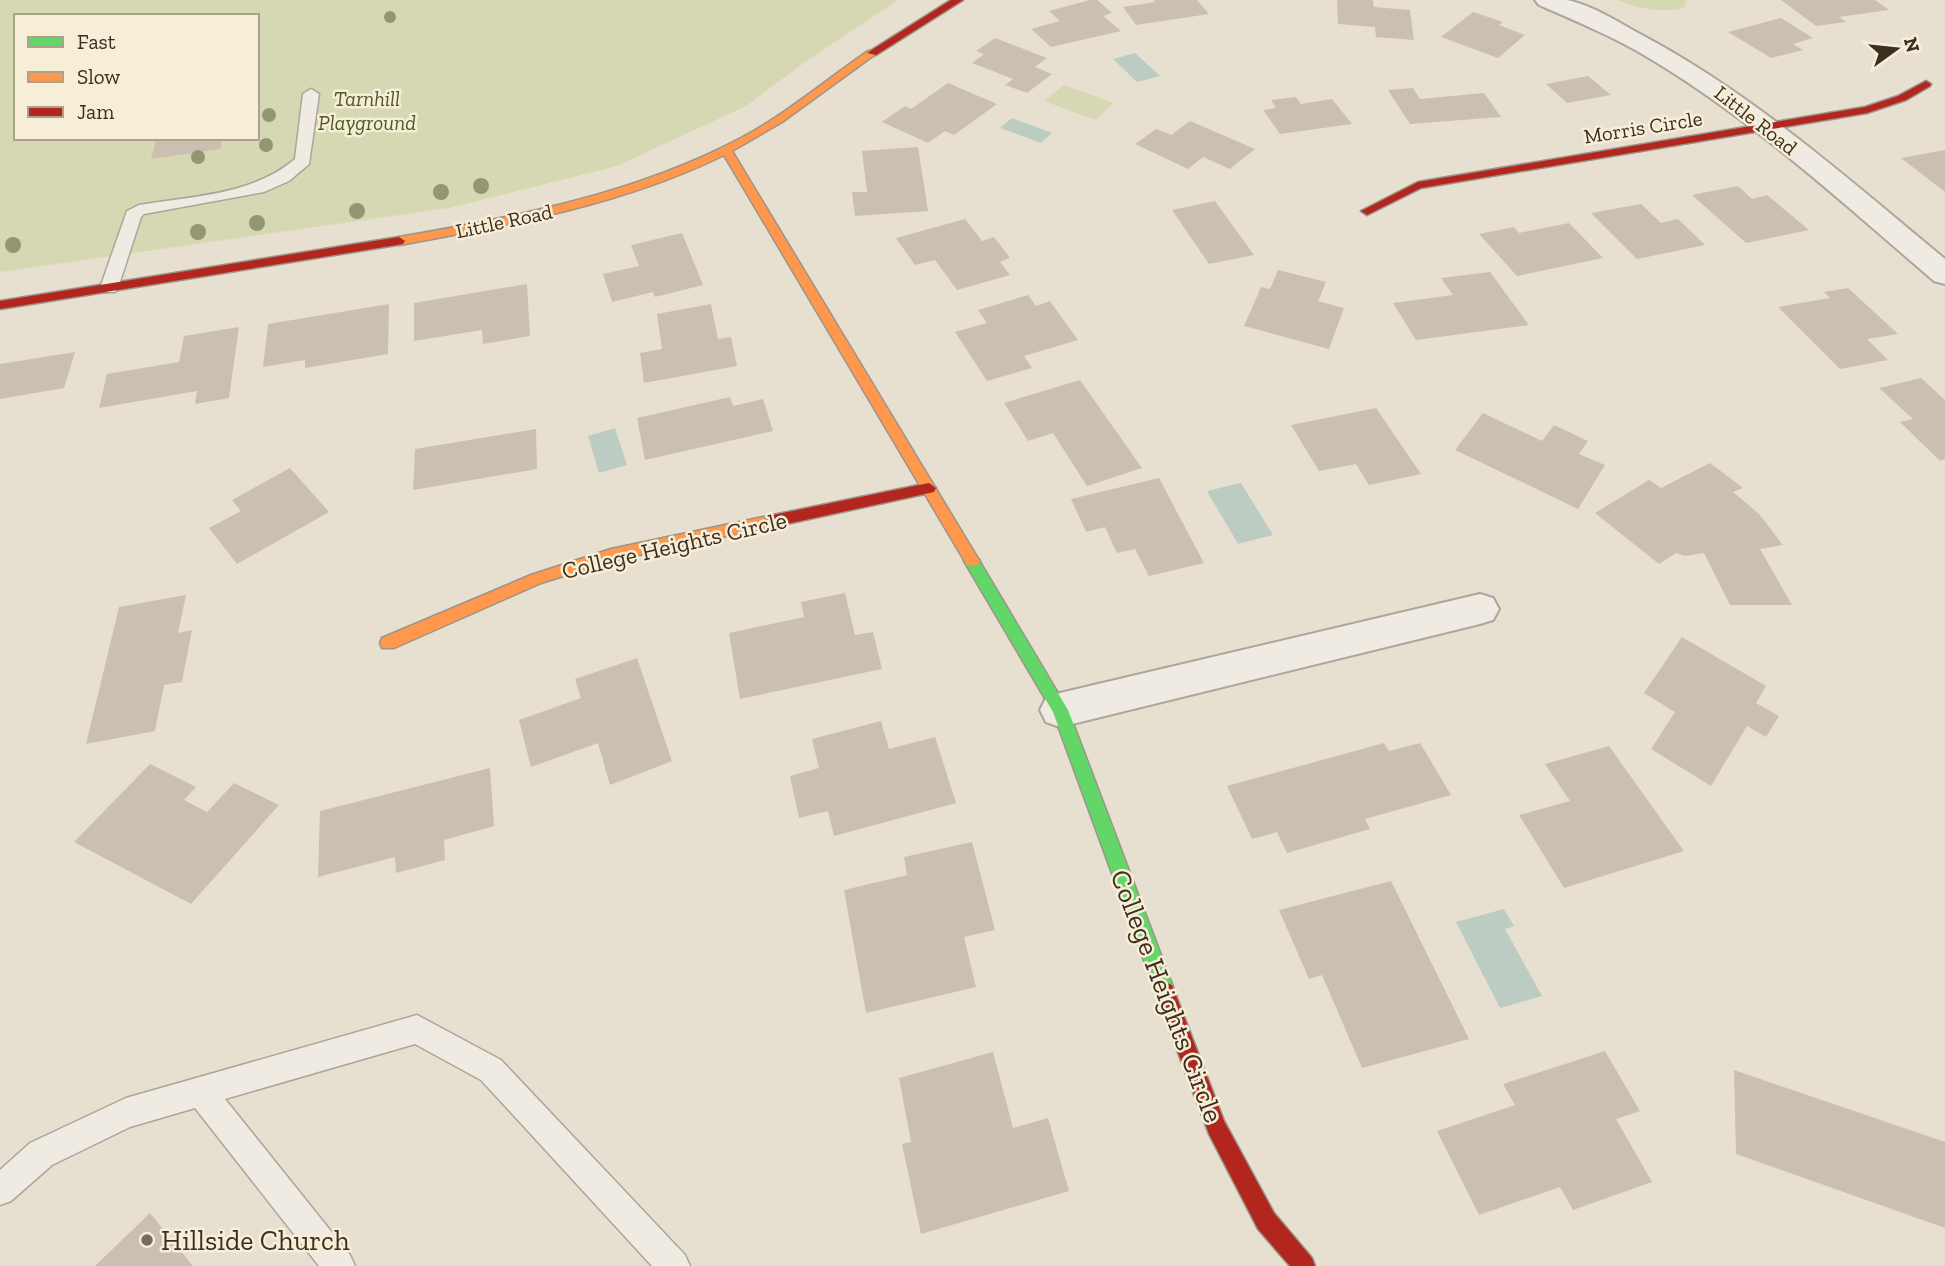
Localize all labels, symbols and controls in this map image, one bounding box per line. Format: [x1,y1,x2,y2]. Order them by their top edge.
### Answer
legend [14,14,259,140]
north arrow [1861,14,1931,84]
text: Fast [77,29,116,54]
text: N [1899,35,1925,55]
text: Slow [77,64,120,89]
street label: Little Road [1710,80,1803,160]
park label: Tarnhill Playground [318,86,416,135]
text: Jam [77,99,114,124]
street label: Morris Circle [1582,105,1704,149]
street label: Little Road [453,198,555,243]
street label: College Heights Circle [559,505,789,585]
street label: College Heights Circle [1104,865,1230,1127]
place label: Hillside Church [161,1224,350,1257]
marker: Hillside Church [139,1232,155,1248]

